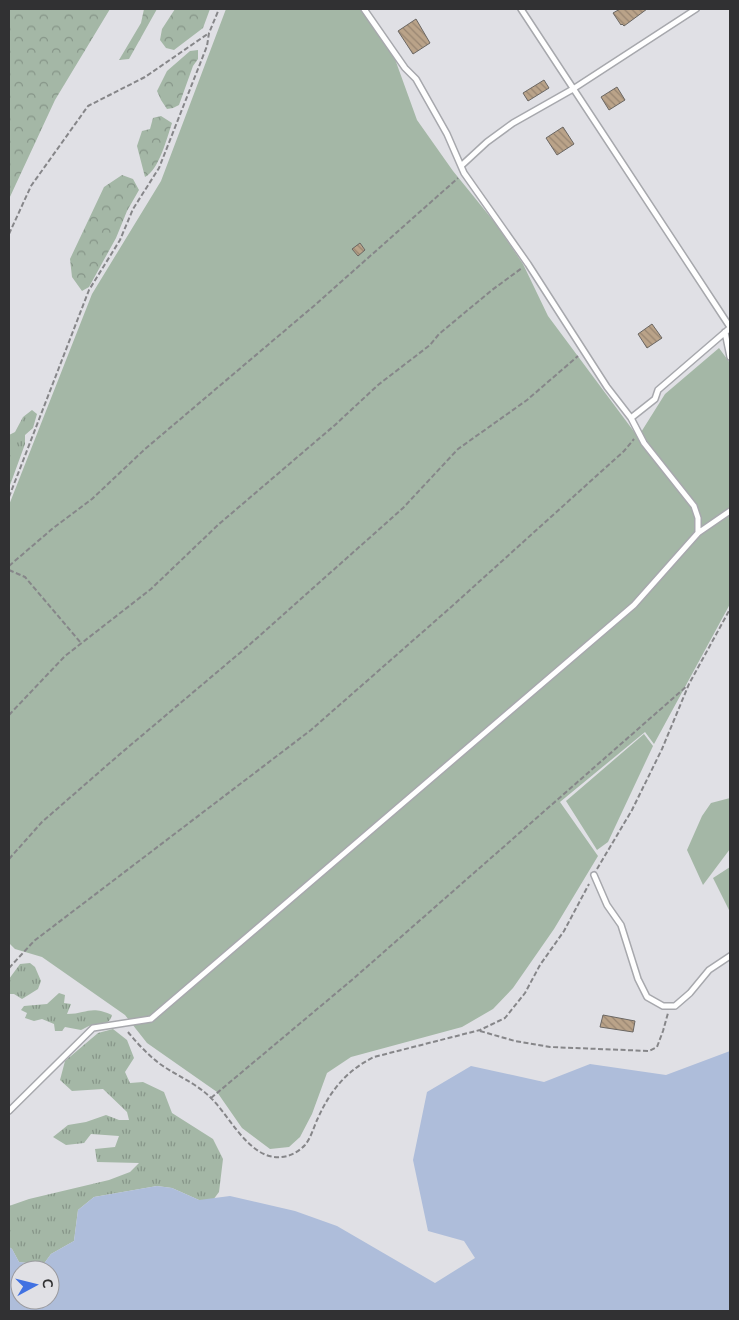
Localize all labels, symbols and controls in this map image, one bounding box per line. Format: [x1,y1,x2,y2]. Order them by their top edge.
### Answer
north arrow [10,1260,60,1310]
text: С [38,1278,57,1289]

